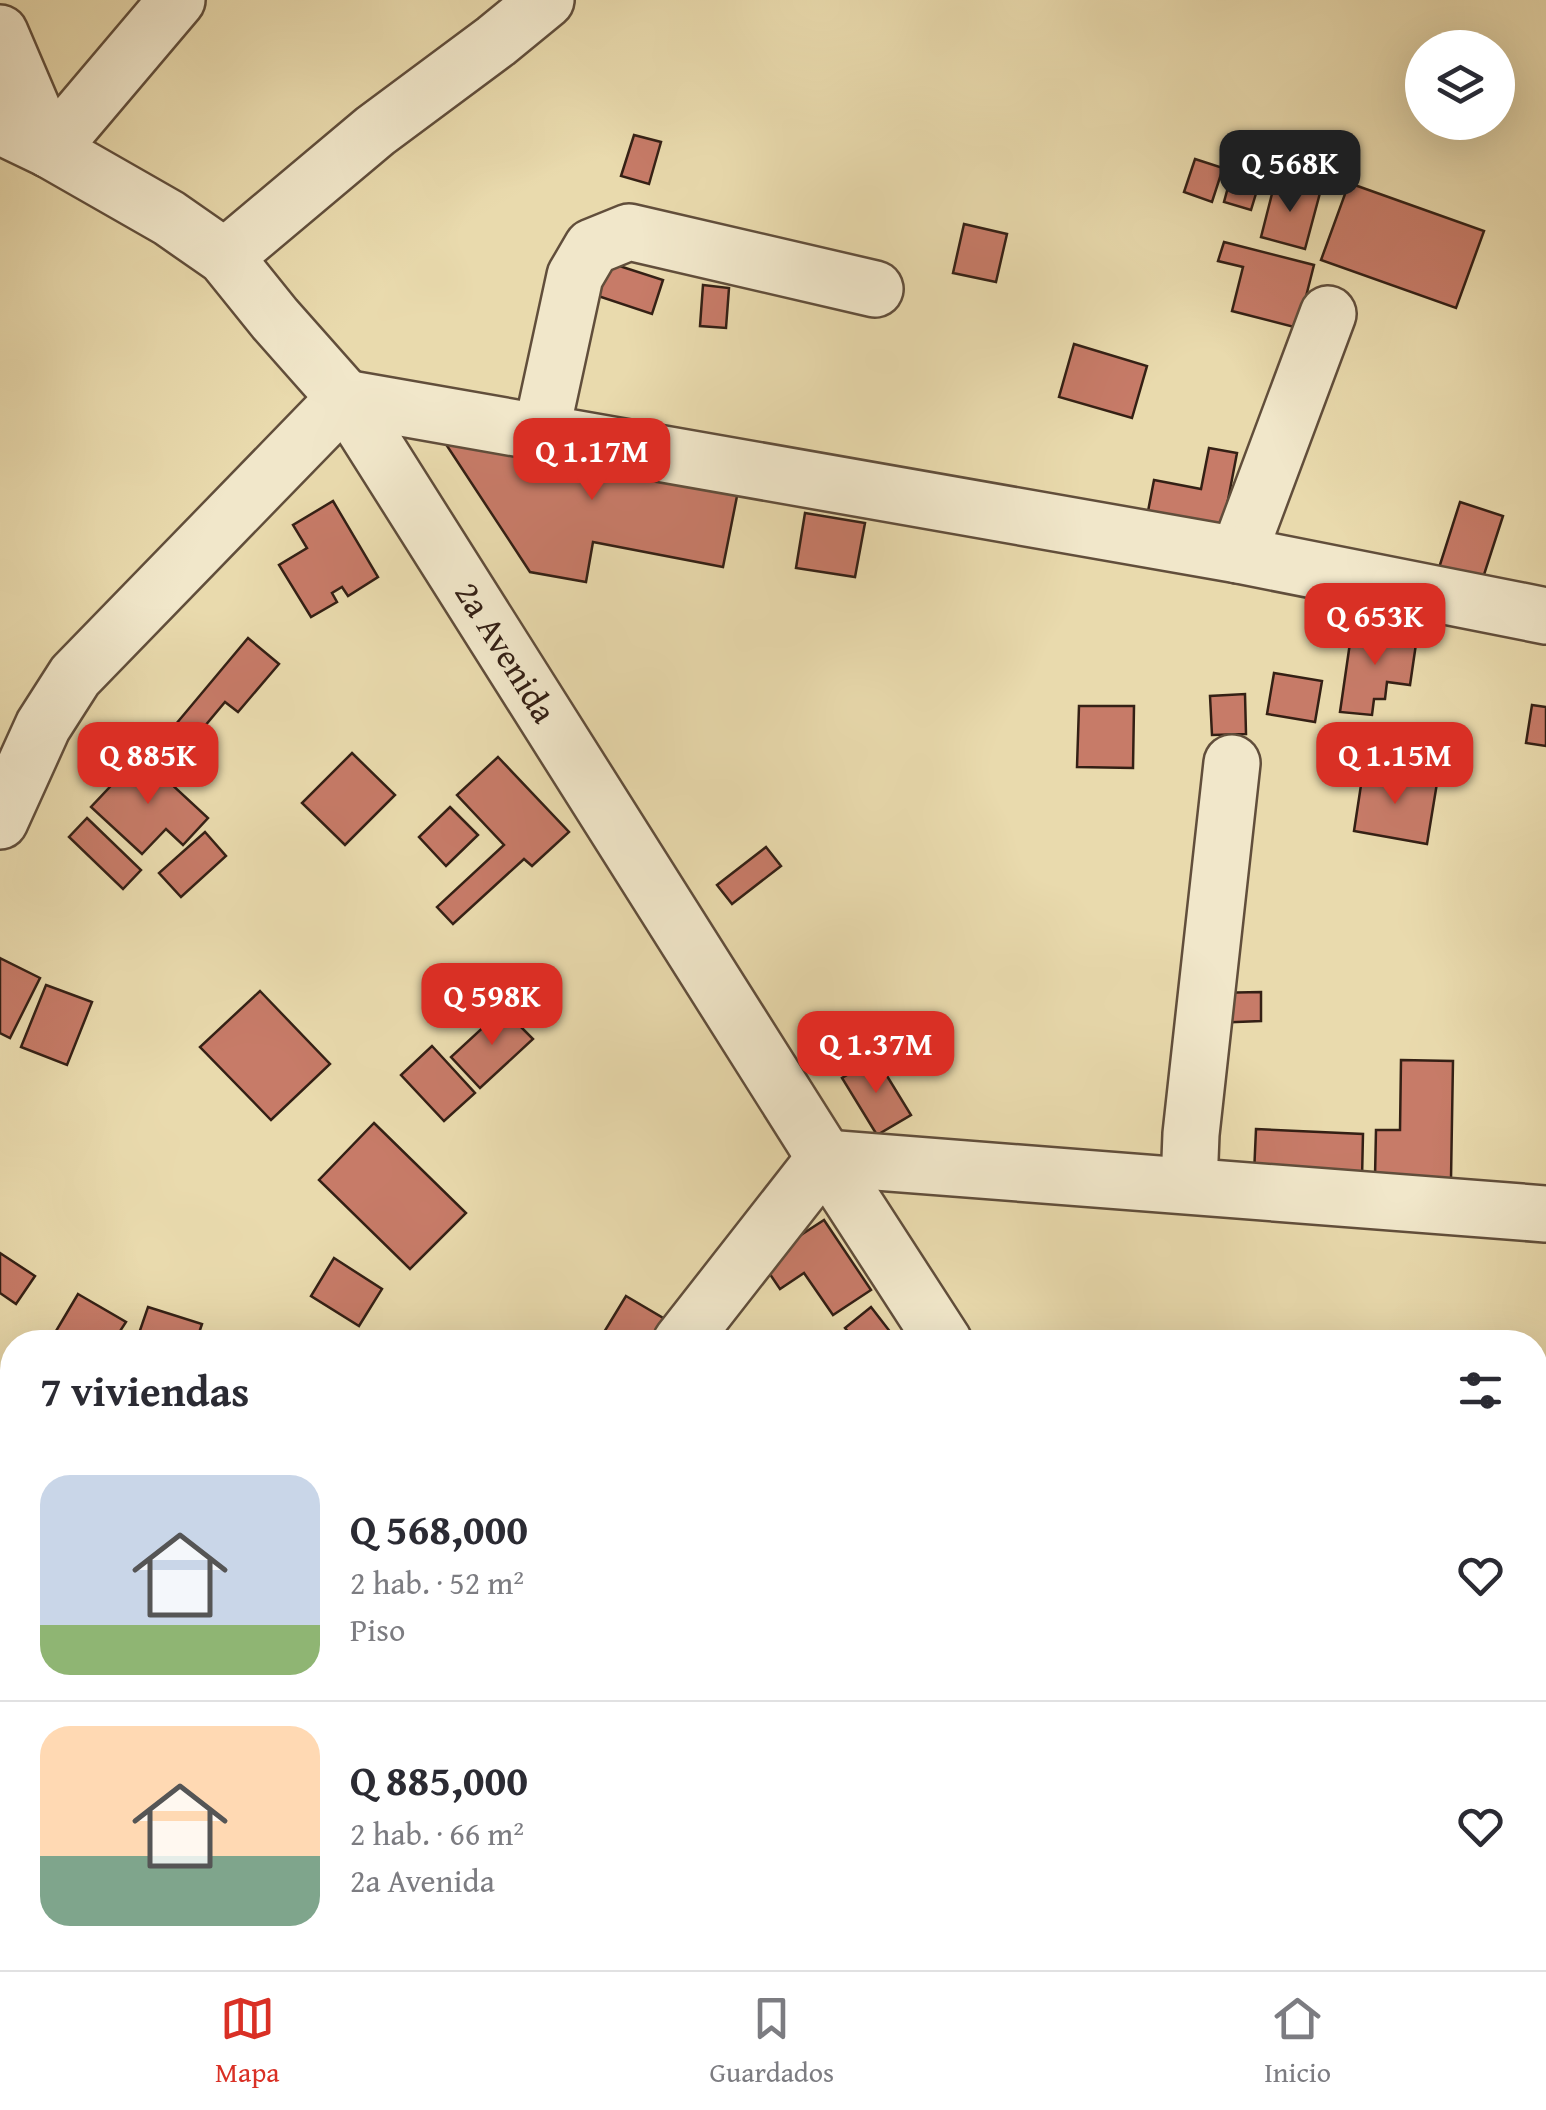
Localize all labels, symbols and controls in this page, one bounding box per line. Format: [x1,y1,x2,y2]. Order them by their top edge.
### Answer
map controls [1405,30,1515,140]
button: layers [1405,30,1515,140]
pin: Q 568K [1209,130,1371,215]
text: Q 568K [1241,139,1339,186]
pin: Q 1.17M [500,418,684,503]
text: Q 1.17M [535,427,649,474]
street label: 2a Avenida [443,571,570,733]
pin: Q 653K [1294,583,1456,668]
text: Q 653K [1326,592,1424,639]
pin: Q 885K [67,722,229,807]
pin: Q 1.15M [1303,722,1487,807]
text: Q 885K [99,731,197,778]
text: Q 1.15M [1338,731,1452,778]
pin: Q 598K [411,963,573,1048]
text: Q 598K [443,972,541,1019]
pin: Q 1.37M [784,1011,968,1096]
text: Q 1.37M [819,1020,933,1067]
text: 7 viviendas [40,1360,249,1421]
icon: filters [1453,1363,1508,1418]
text: Q 568,000 [350,1498,528,1559]
icon: home [120,1515,240,1635]
icon: heart [1453,1548,1508,1603]
text: 2 hab. · 52 m² [350,1559,524,1606]
text: Piso [350,1606,405,1653]
text: Q 885,000 [350,1749,528,1810]
icon: home [120,1766,240,1886]
icon: heart [1453,1799,1508,1854]
text: 2 hab. · 66 m² [350,1810,524,1857]
text: 2a Avenida [350,1857,495,1904]
tab: Mapa [215,1991,280,2092]
tab: Guardados [710,1991,834,2092]
tab: Inicio [1264,1991,1331,2092]

